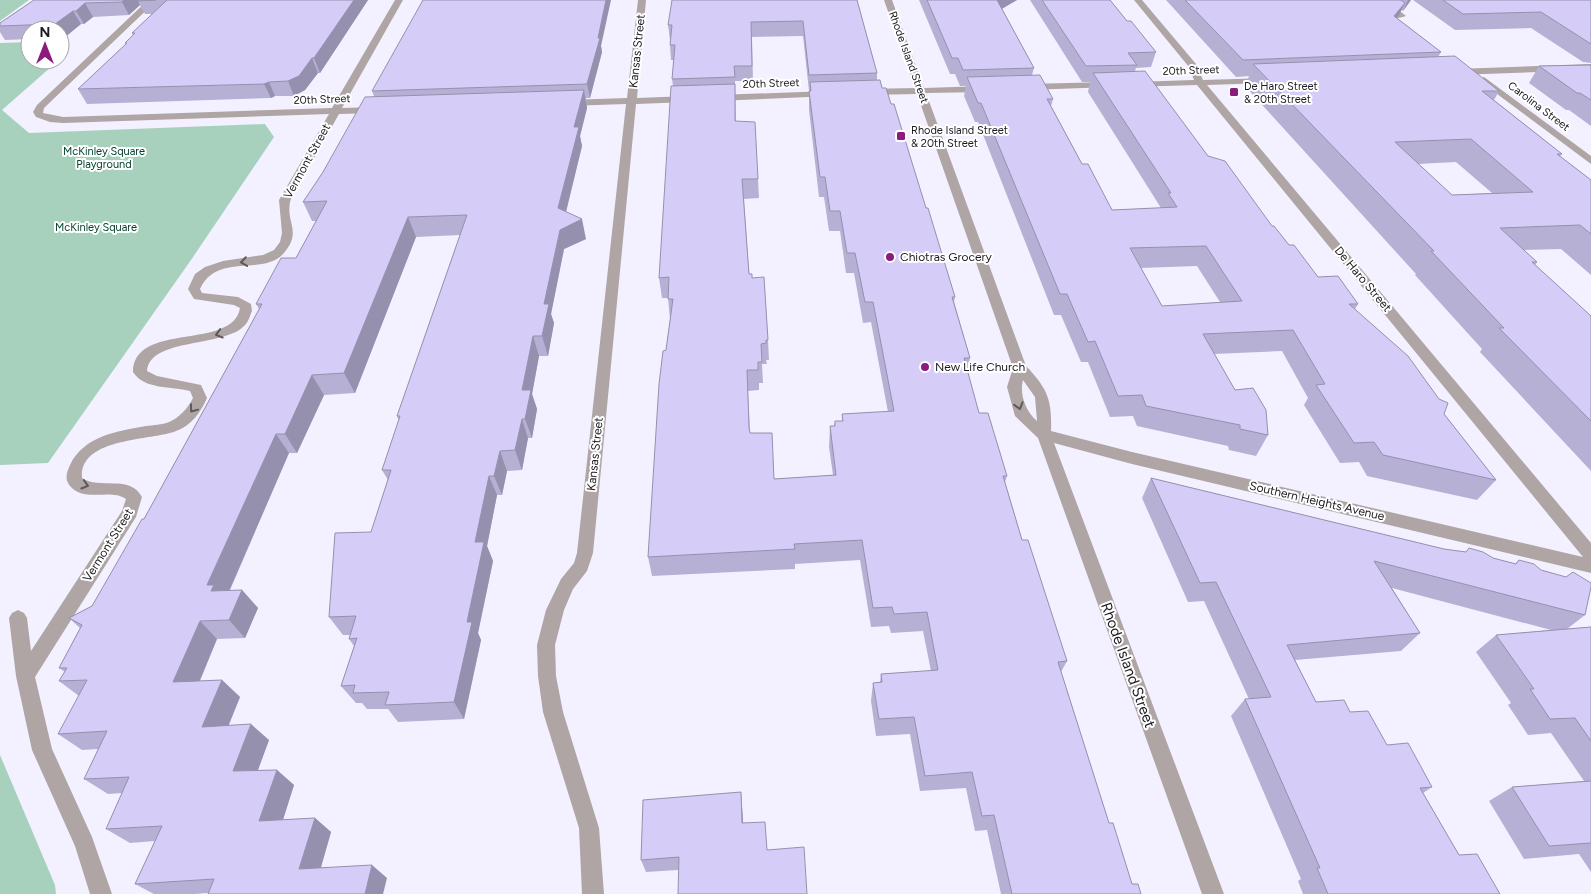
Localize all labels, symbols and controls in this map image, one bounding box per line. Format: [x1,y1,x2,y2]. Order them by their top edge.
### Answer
street label: Rhode Island Street [886,9,931,105]
street label: Kansas Street [626,13,648,88]
north arrow [20,20,70,70]
text: N [40,24,50,41]
street label: 20th Street [1162,63,1220,78]
street label: 20th Street [742,76,800,91]
street label: Carolina Street [1505,79,1572,134]
place label: De Haro Street & 20th Street [1244,80,1318,106]
marker: De Haro Street & 20th Street [1228,86,1240,98]
street label: 20th Street [293,92,351,107]
street label: Vermont Street [281,121,334,201]
place label: Rhode Island Street & 20th Street [911,124,1008,150]
marker: Rhode Island Street & 20th Street [895,130,907,142]
park label: McKinley Square Playground [63,145,145,171]
park label: McKinley Square [55,221,137,234]
street label: De Haro Street [1332,244,1395,315]
place label: Chiotras Grocery [900,250,993,264]
marker: Chiotras Grocery [884,251,896,263]
one-way arrow [239,256,247,267]
one-way arrow [214,328,223,339]
place label: New Life Church [935,360,1026,374]
marker: New Life Church [919,361,931,373]
one-way arrow [1014,401,1024,409]
one-way arrow [191,403,199,412]
street label: Kansas Street [584,416,606,491]
street label: Southern Heights Avenue [1248,479,1386,523]
one-way arrow [80,480,89,490]
street label: Vermont Street [80,506,136,584]
street label: Rhode Island Street [1097,600,1159,730]

